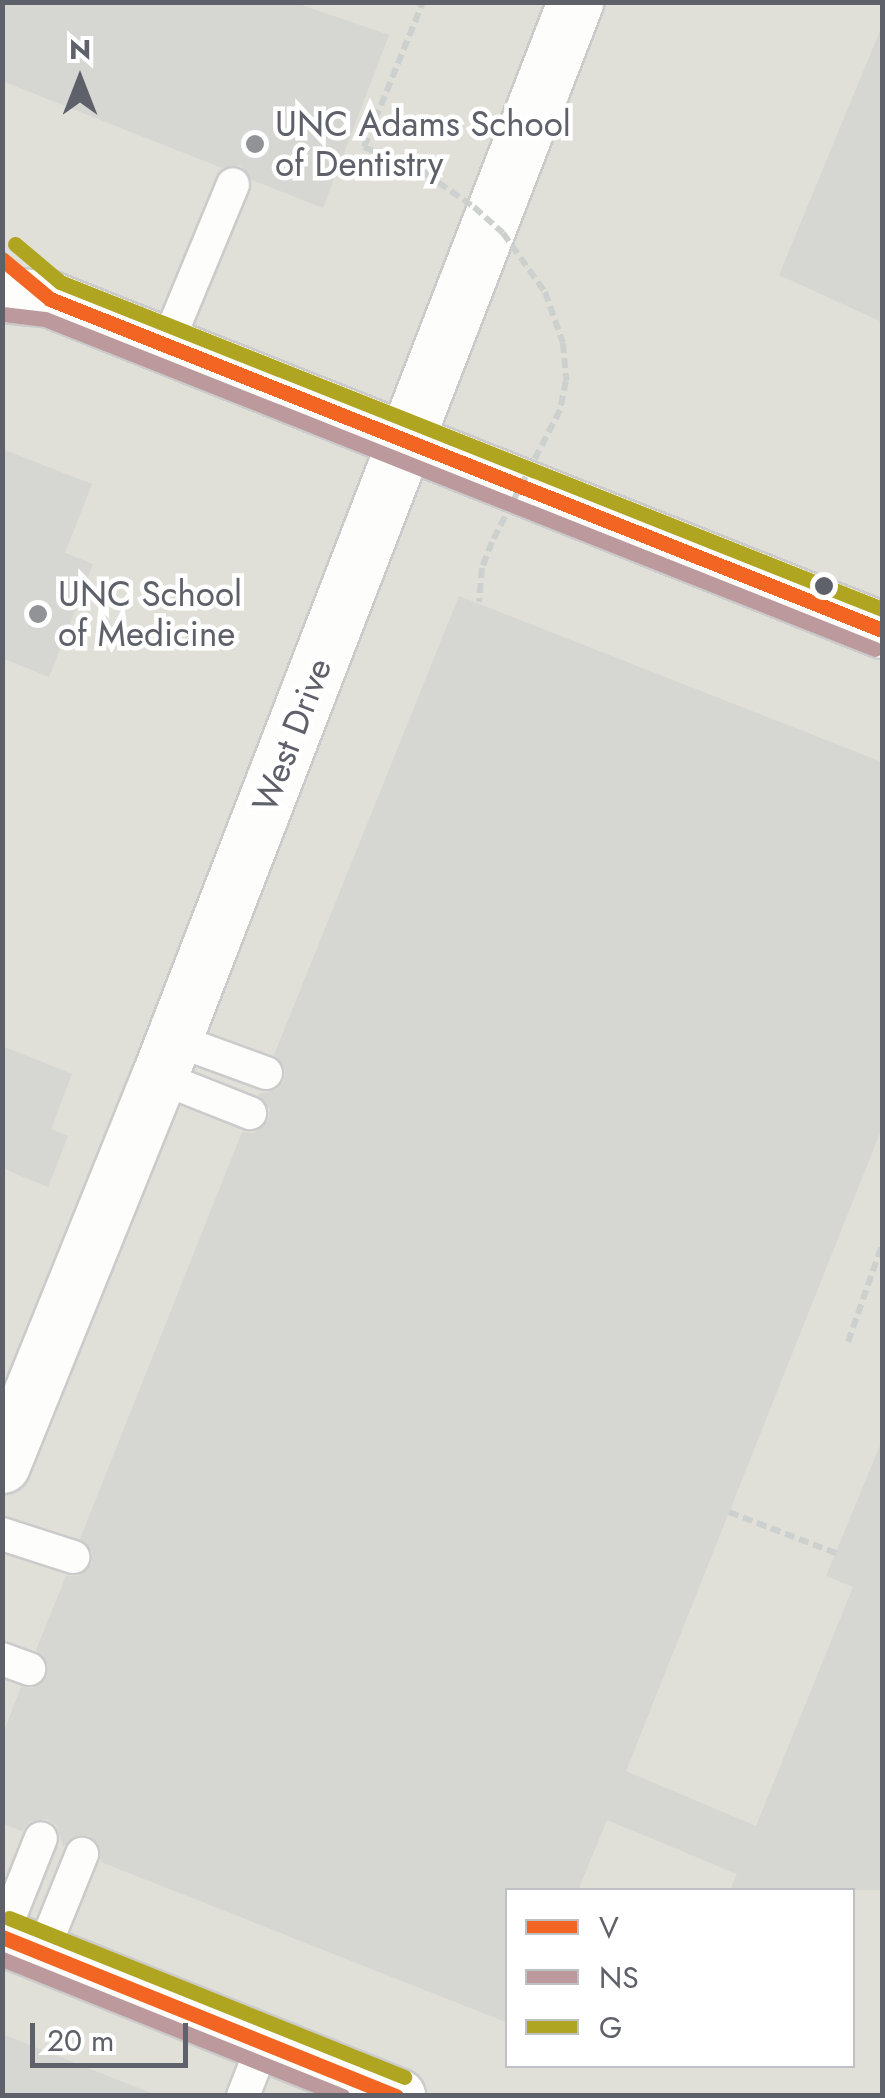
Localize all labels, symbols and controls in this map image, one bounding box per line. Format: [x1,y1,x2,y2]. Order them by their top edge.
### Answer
text: N [69,29,91,70]
north arrow [30,30,130,130]
place label: UNC Adams School of Dentistry [275,103,571,185]
marker: UNC Adams School of Dentistry [244,133,266,155]
place label: UNC School of Medicine [58,573,242,655]
unlabelled marker [814,576,834,596]
marker: UNC School of Medicine [27,603,49,625]
street label: West Drive [244,652,340,818]
legend [505,1888,855,2068]
text: V [599,1906,619,1949]
text: NS [599,1956,639,1999]
scale bar [35,2003,192,2065]
text: G [599,2006,622,2049]
text: 20 m [47,2019,114,2062]

